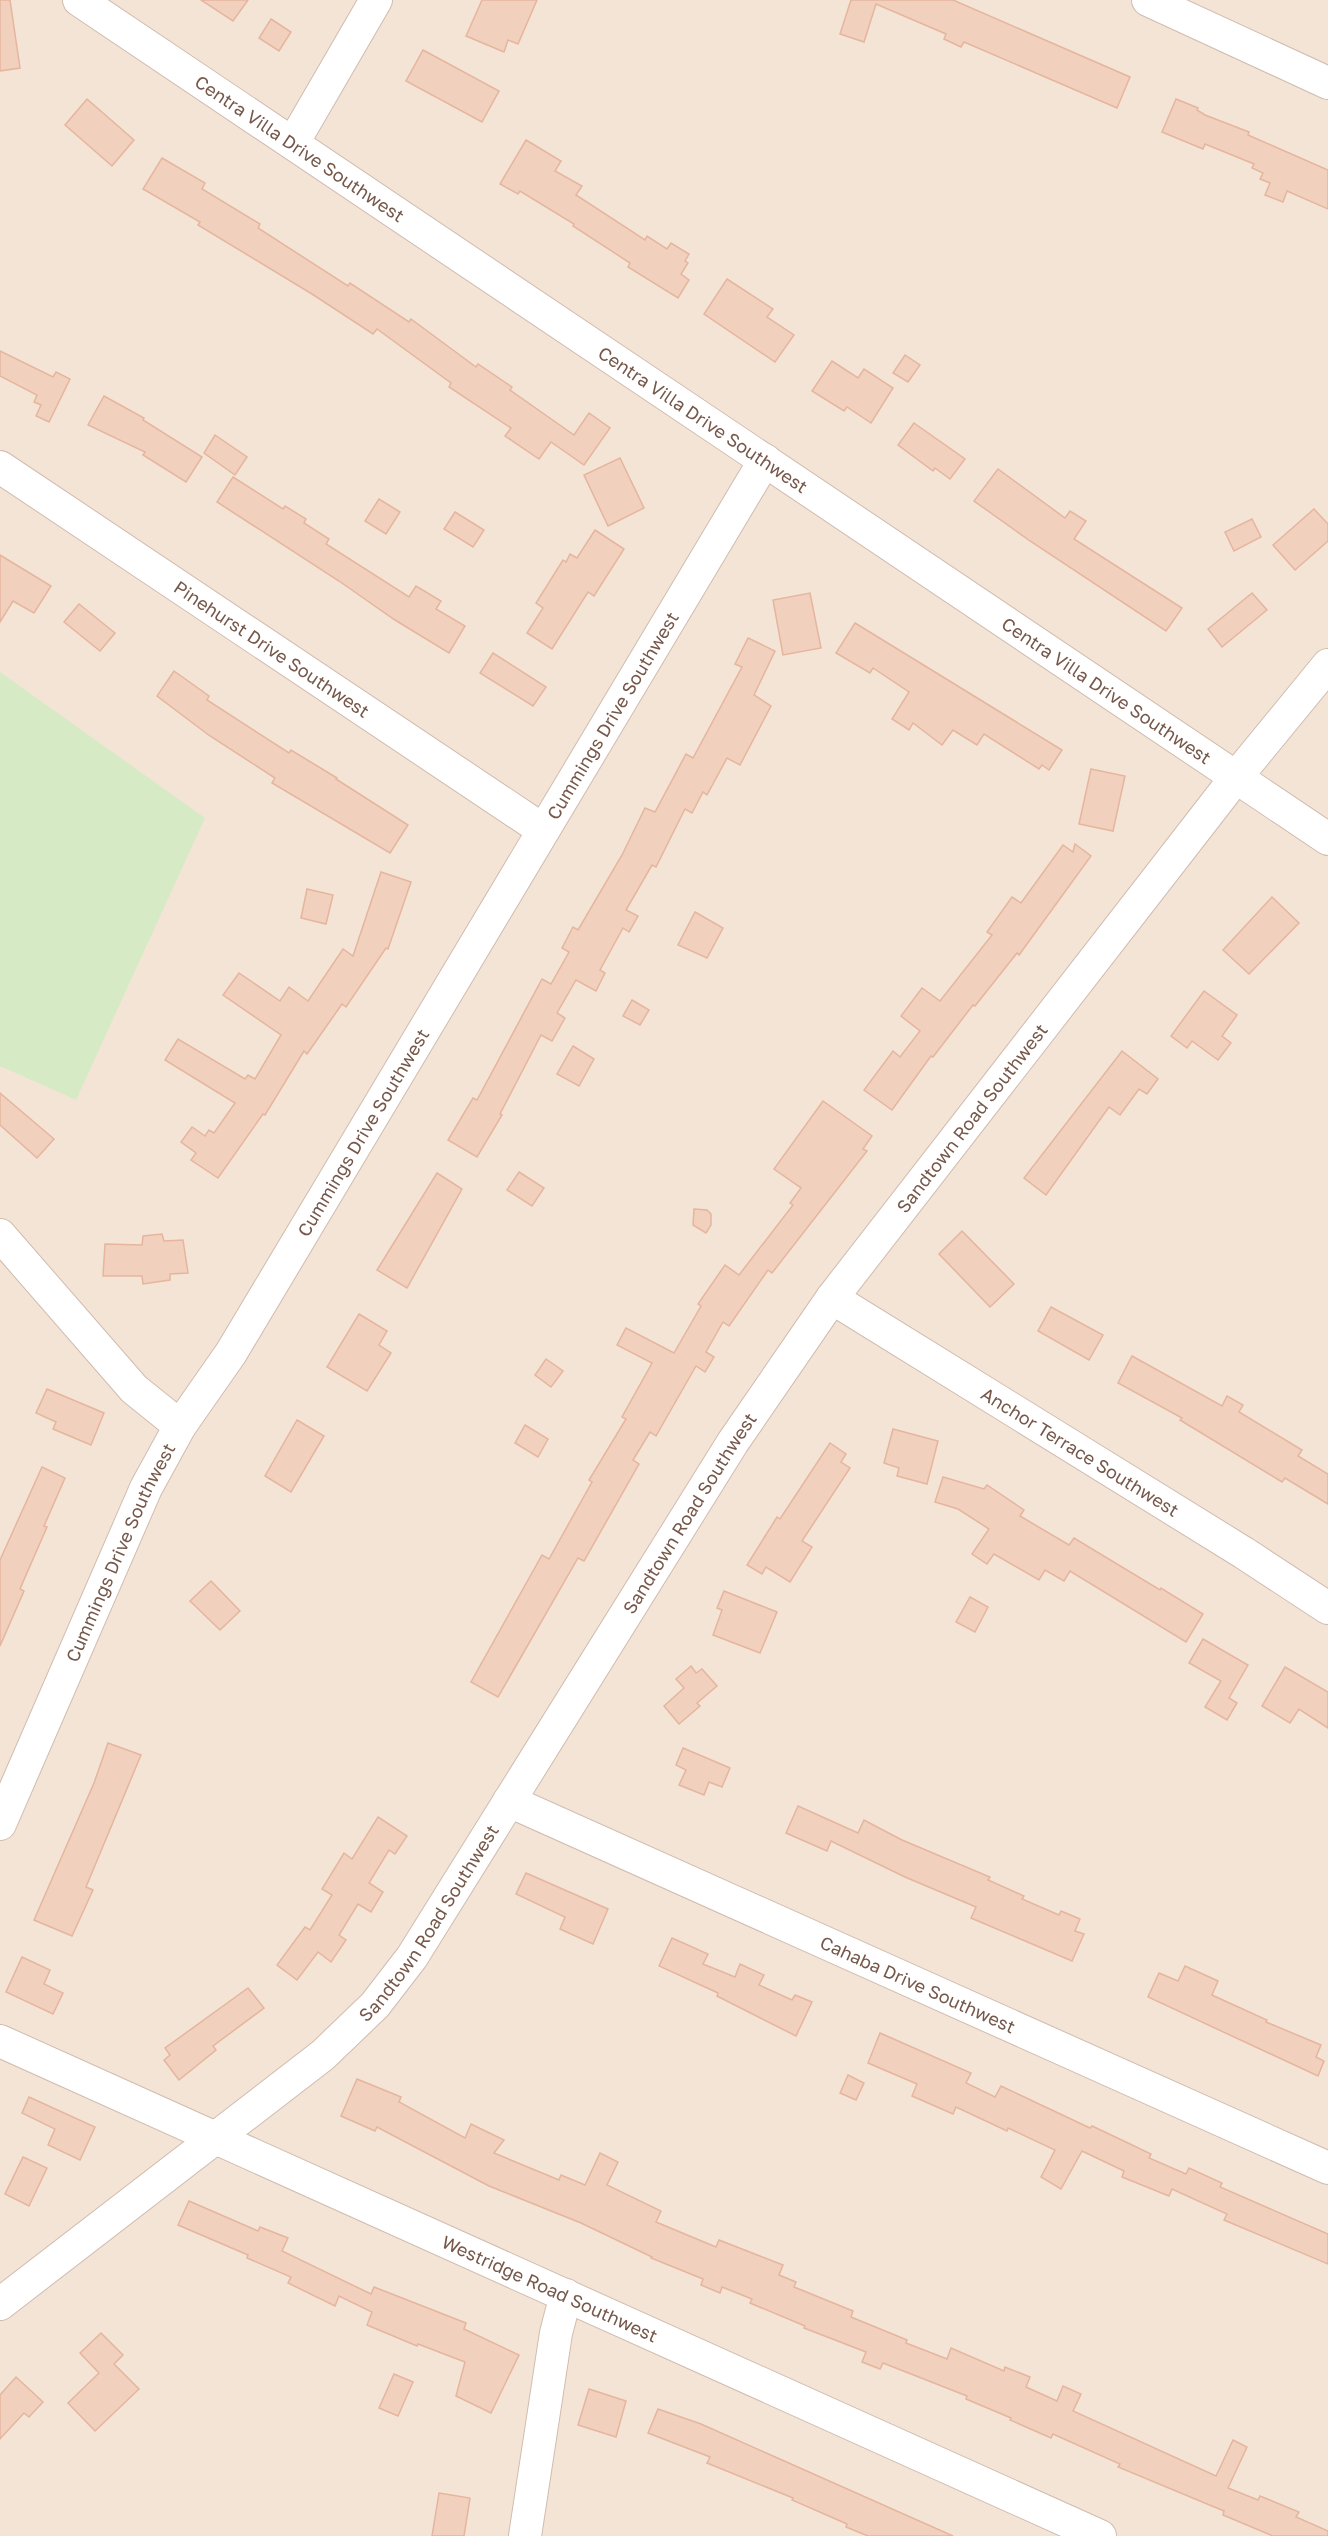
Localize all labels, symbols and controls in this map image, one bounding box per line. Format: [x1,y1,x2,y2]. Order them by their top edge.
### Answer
street label: Centra Villa Drive Southwest [191,70,409,226]
street label: Centra Villa Drive Southwest [594,341,812,497]
street label: Pinehurst Drive Southwest [170,576,374,722]
street label: Cummings Drive Southwest [542,608,683,823]
street label: Centra Villa Drive Southwest [998,612,1216,768]
street label: Sandtown Road Southwest [891,1019,1052,1217]
street label: Cummings Drive Southwest [292,1025,433,1240]
street label: Anchor Terrace Southwest [978,1382,1183,1521]
street label: Sandtown Road Southwest [618,1408,761,1618]
street label: Cummings Drive Southwest [61,1439,180,1665]
street label: Sandtown Road Southwest [354,1820,503,2026]
street label: Cahaba Drive Southwest [817,1931,1019,2037]
street label: Westridge Road Southwest [439,2230,661,2347]

